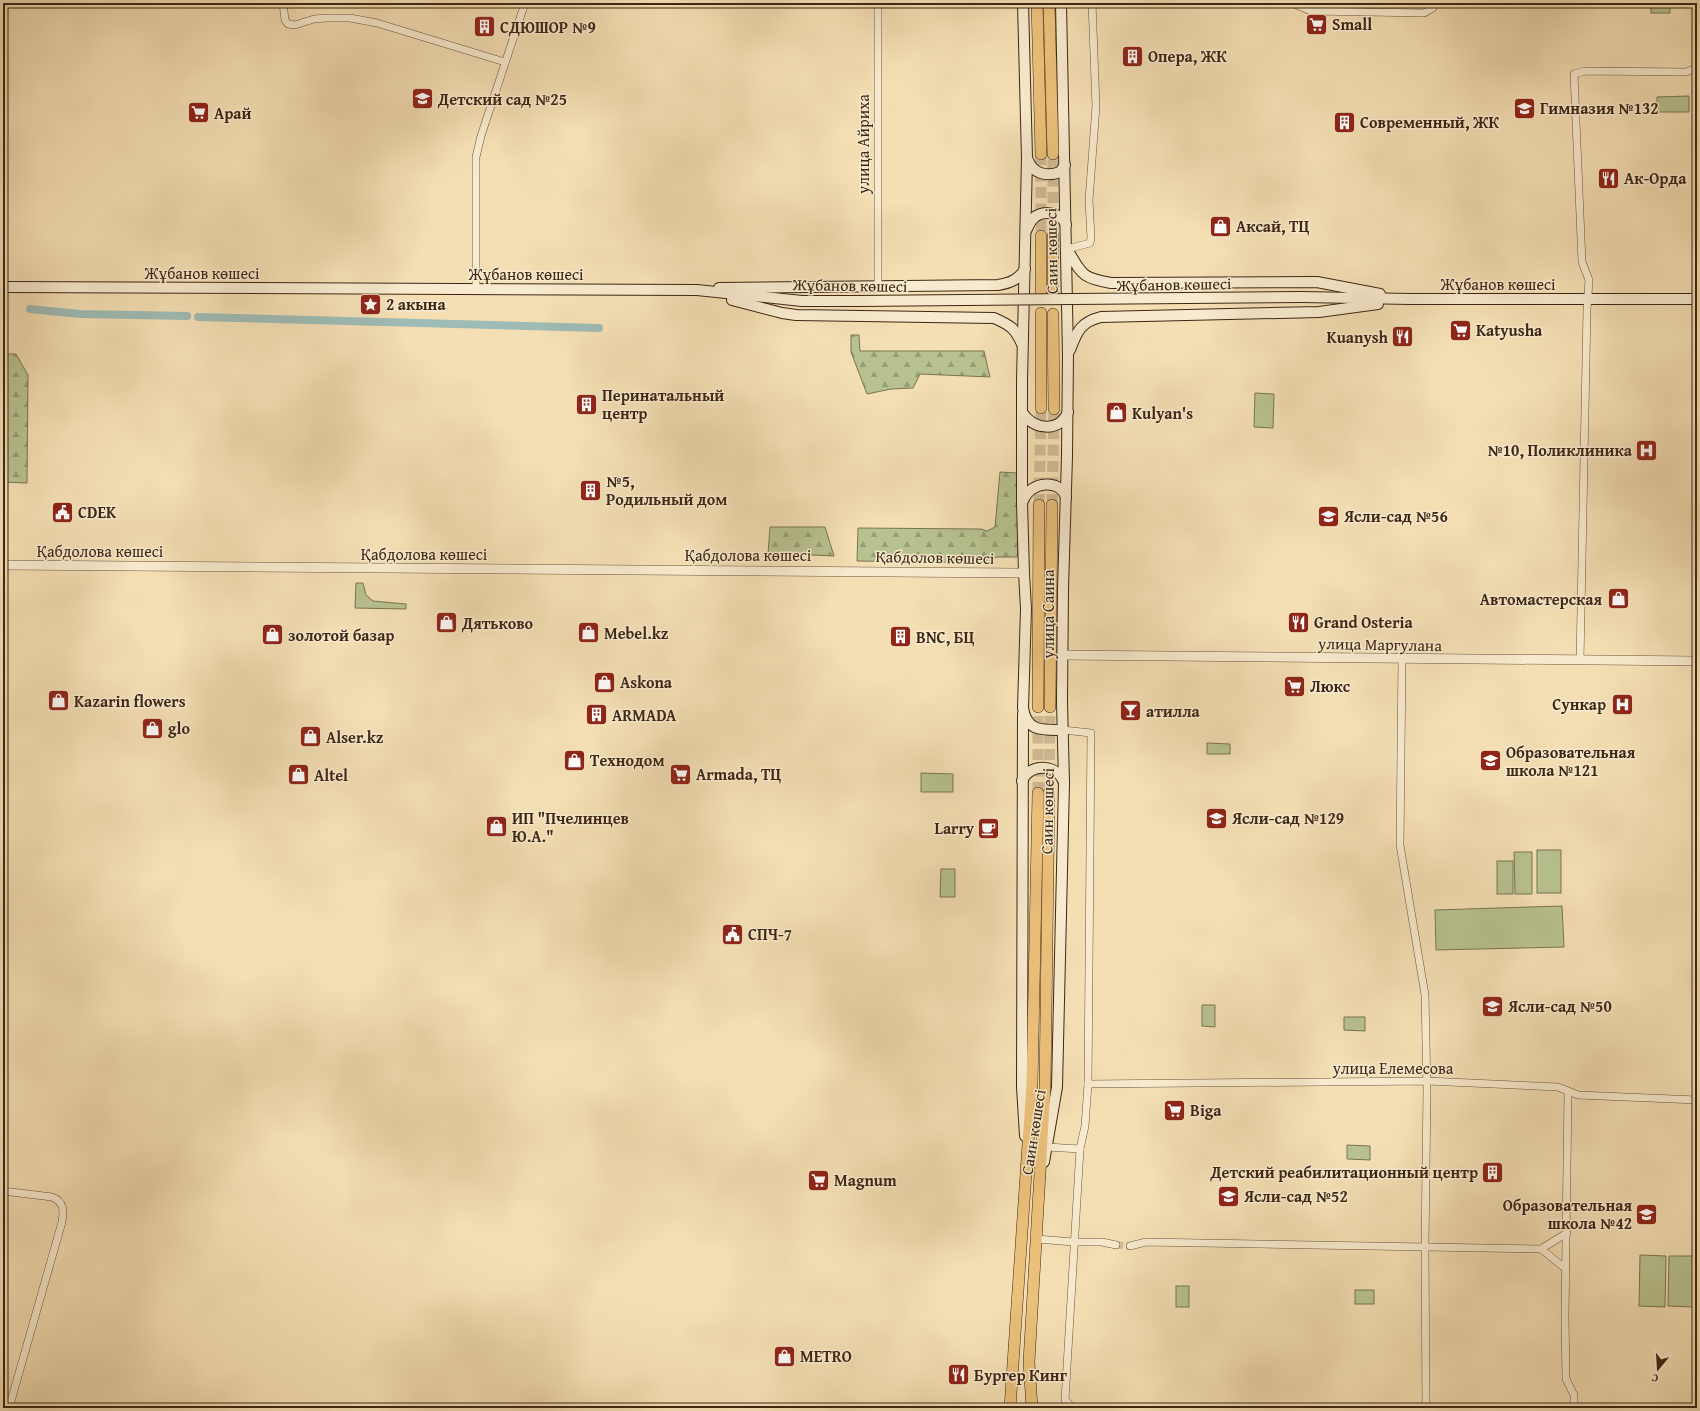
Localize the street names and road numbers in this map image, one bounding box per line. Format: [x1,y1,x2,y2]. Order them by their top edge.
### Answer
street label: улица Айриха [851,94,875,195]
street label: Саин көшесі [1038,207,1064,294]
street label: Жұбанов көшесі [144,261,260,285]
street label: Жұбанов көшесі [468,262,584,286]
street label: Жұбанов көшесі [1115,271,1232,297]
street label: Жұбанов көшесі [791,272,908,298]
street label: Жұбанов көшесі [1440,272,1556,296]
street label: Қабдолова көшесі [37,539,164,563]
street label: Қабдолова көшесі [361,542,488,566]
street label: Қабдолова көшесі [685,543,812,567]
street label: Қабдолов көшесі [875,544,995,570]
street label: улица Саина [1036,569,1060,660]
street label: улица Маргулана [1317,631,1442,657]
street label: Саин көшесі [1034,767,1060,854]
street label: улица Елемесова [1332,1056,1454,1080]
street label: Саин көшесі [1014,1087,1052,1177]

